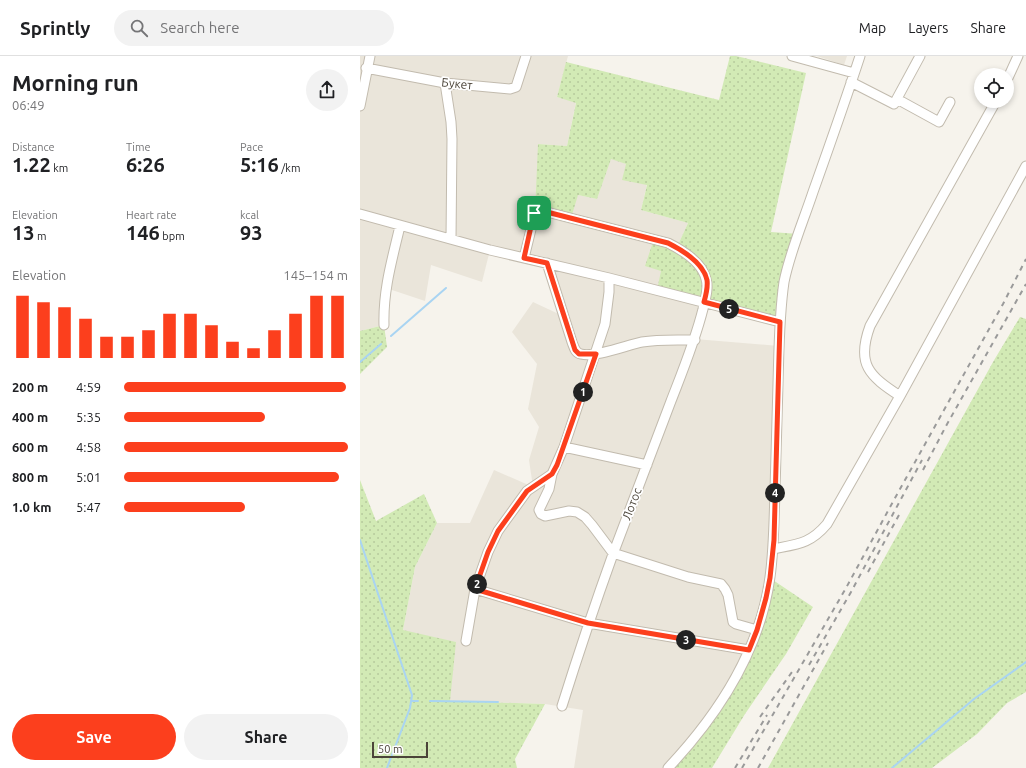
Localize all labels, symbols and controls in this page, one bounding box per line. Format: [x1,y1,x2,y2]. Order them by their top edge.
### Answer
search box [114,10,394,46]
text: Sprintly [20,17,90,39]
icon: search [128,17,150,39]
text: Search here [160,19,240,36]
text: Map [859,20,886,36]
text: Layers [908,20,948,36]
text: Share [970,20,1006,36]
map controls [974,68,1014,108]
button: locate [974,68,1014,108]
button: share [306,69,348,111]
text: Morning run [12,70,139,95]
street label: Букет [441,75,474,92]
text: 06:49 [12,98,45,112]
text: Distance [12,141,55,153]
text: Time [126,141,151,153]
text: Pace [240,141,263,153]
text: 1.22 [12,153,51,176]
text: 6:26 [126,153,165,176]
text: 5:16 [240,153,279,176]
text: km [51,162,68,174]
text: /km [279,162,300,174]
pin [517,196,551,230]
icon: arrive [523,202,545,224]
text: Elevation [12,209,58,221]
text: Heart rate [126,209,177,221]
text: kcal [240,209,259,221]
text: 13 [12,221,35,244]
text: 146 [126,221,160,244]
text: 93 [240,221,263,244]
text: m [35,230,47,242]
text: bpm [160,230,185,242]
text: Elevation [12,268,66,282]
text: 145–154 m [283,268,348,282]
pin: 5 [719,299,739,319]
text: 5 [726,303,732,315]
text: 200 m [12,380,48,394]
text: 4:59 [76,380,101,394]
pin: 1 [573,382,593,402]
text: 1 [580,386,586,398]
text: 400 m [12,410,48,424]
text: 5:35 [76,410,101,424]
text: 600 m [12,440,48,454]
text: 4:58 [76,440,101,454]
text: 800 m [12,470,48,484]
text: 5:01 [76,470,101,484]
pin: 4 [765,483,785,503]
street label: Лотос [620,486,644,522]
text: 4 [772,487,778,499]
text: 1.0 km [12,500,51,514]
text: 5:47 [76,500,101,514]
pin: 2 [467,574,487,594]
text: 2 [474,578,480,590]
pin: 3 [676,630,696,650]
text: 3 [683,634,689,646]
button: Save [12,714,176,760]
button: Share [184,714,348,760]
scale bar [372,740,428,759]
text: 50 m [378,743,402,755]

